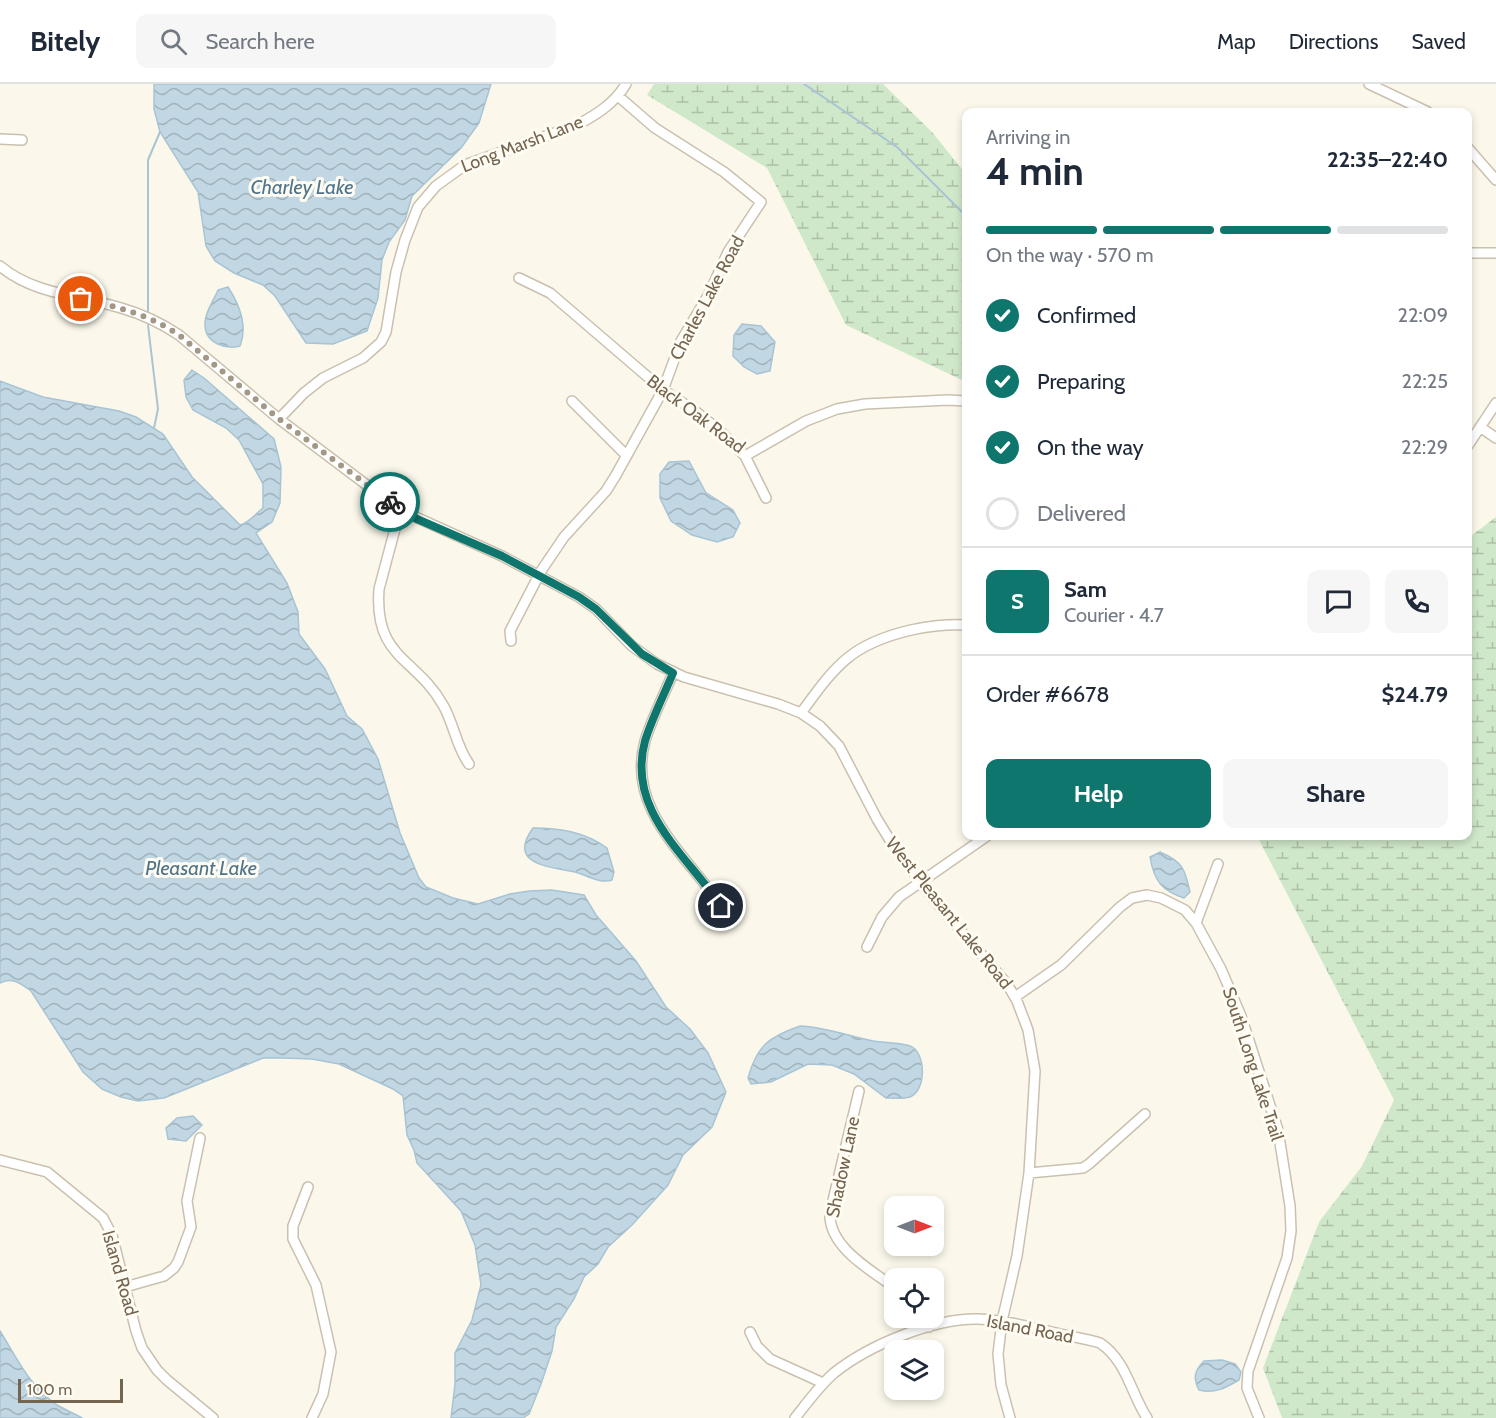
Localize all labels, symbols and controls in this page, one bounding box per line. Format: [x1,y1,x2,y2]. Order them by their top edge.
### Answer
search box [136,14,556,68]
text: Bitely [30,24,100,58]
icon: search [157,25,190,58]
text: Search here [205,28,315,55]
text: Map [1217,29,1256,54]
text: Directions [1289,29,1378,54]
text: Saved [1411,29,1466,54]
street label: Long Marsh Lane [458,111,586,177]
text: Arriving in [986,125,1070,149]
text: 22:35–22:40 [1327,146,1448,173]
text: 4 min [986,147,1084,195]
water label: Charley Lake [251,175,353,199]
street label: Charles Lake Road [665,232,749,364]
text: On the way · 570 m [986,243,1153,267]
pin [55,273,106,324]
icon: bag [64,282,97,315]
icon: check [986,299,1019,332]
text: Confirmed [1037,302,1136,329]
text: 22:09 [1398,303,1448,327]
icon: check [986,365,1019,398]
text: Preparing [1037,368,1125,395]
text: 22:25 [1402,369,1448,393]
street label: Black Oak Road [643,370,749,458]
icon: check [986,431,1019,464]
text: On the way [1037,434,1144,461]
text: 22:29 [1401,435,1448,459]
courier [360,472,420,532]
icon: bike [374,486,407,519]
text: Delivered [1037,500,1126,527]
button: chat [1307,570,1370,633]
button: phone [1385,570,1448,633]
text: Sam [1064,576,1107,603]
text: S [1011,588,1024,615]
text: Courier · 4.7 [1064,603,1164,627]
text: Order #6678 [986,681,1110,708]
text: $24.79 [1381,681,1448,708]
button: Help [986,759,1211,828]
button: Share [1223,759,1448,828]
street label: West Pleasant Lake Road [881,833,1017,993]
water label: Pleasant Lake [145,856,257,880]
pin [695,880,746,931]
icon: home [704,889,737,922]
street label: South Long Lake Trail [1218,984,1288,1144]
street label: Shadow Lane [822,1115,864,1219]
north arrow [884,1196,944,1256]
map controls [884,1196,944,1400]
street label: Island Road [97,1228,143,1318]
button: locate [884,1268,944,1328]
street label: Island Road [985,1310,1075,1348]
button: layers [884,1340,944,1400]
scale bar [18,1376,123,1404]
text: 100 m [27,1380,72,1399]

